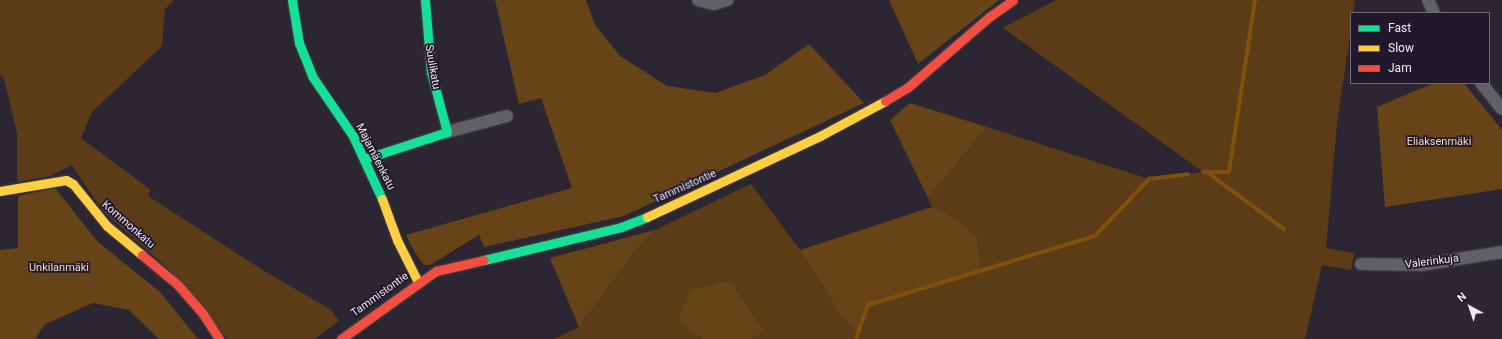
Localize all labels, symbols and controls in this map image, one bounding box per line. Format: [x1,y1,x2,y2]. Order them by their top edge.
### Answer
legend [1350,12,1490,84]
text: Fast [1388,21,1411,35]
text: Slow [1388,41,1414,55]
street label: Suulikatu [422,44,442,90]
text: Jam [1388,61,1412,75]
street label: Majamäenkatu [353,121,397,193]
park label: Eliaksenmäki [1407,135,1471,149]
street label: Tammistontie [651,167,719,207]
street label: Kommonkatu [99,198,157,252]
street label: Valerinkuja [1404,252,1460,272]
park label: Unkilanmäki [29,261,89,275]
street label: Tammistontie [349,270,411,320]
north arrow [1450,287,1490,327]
text: N [1455,290,1469,305]

